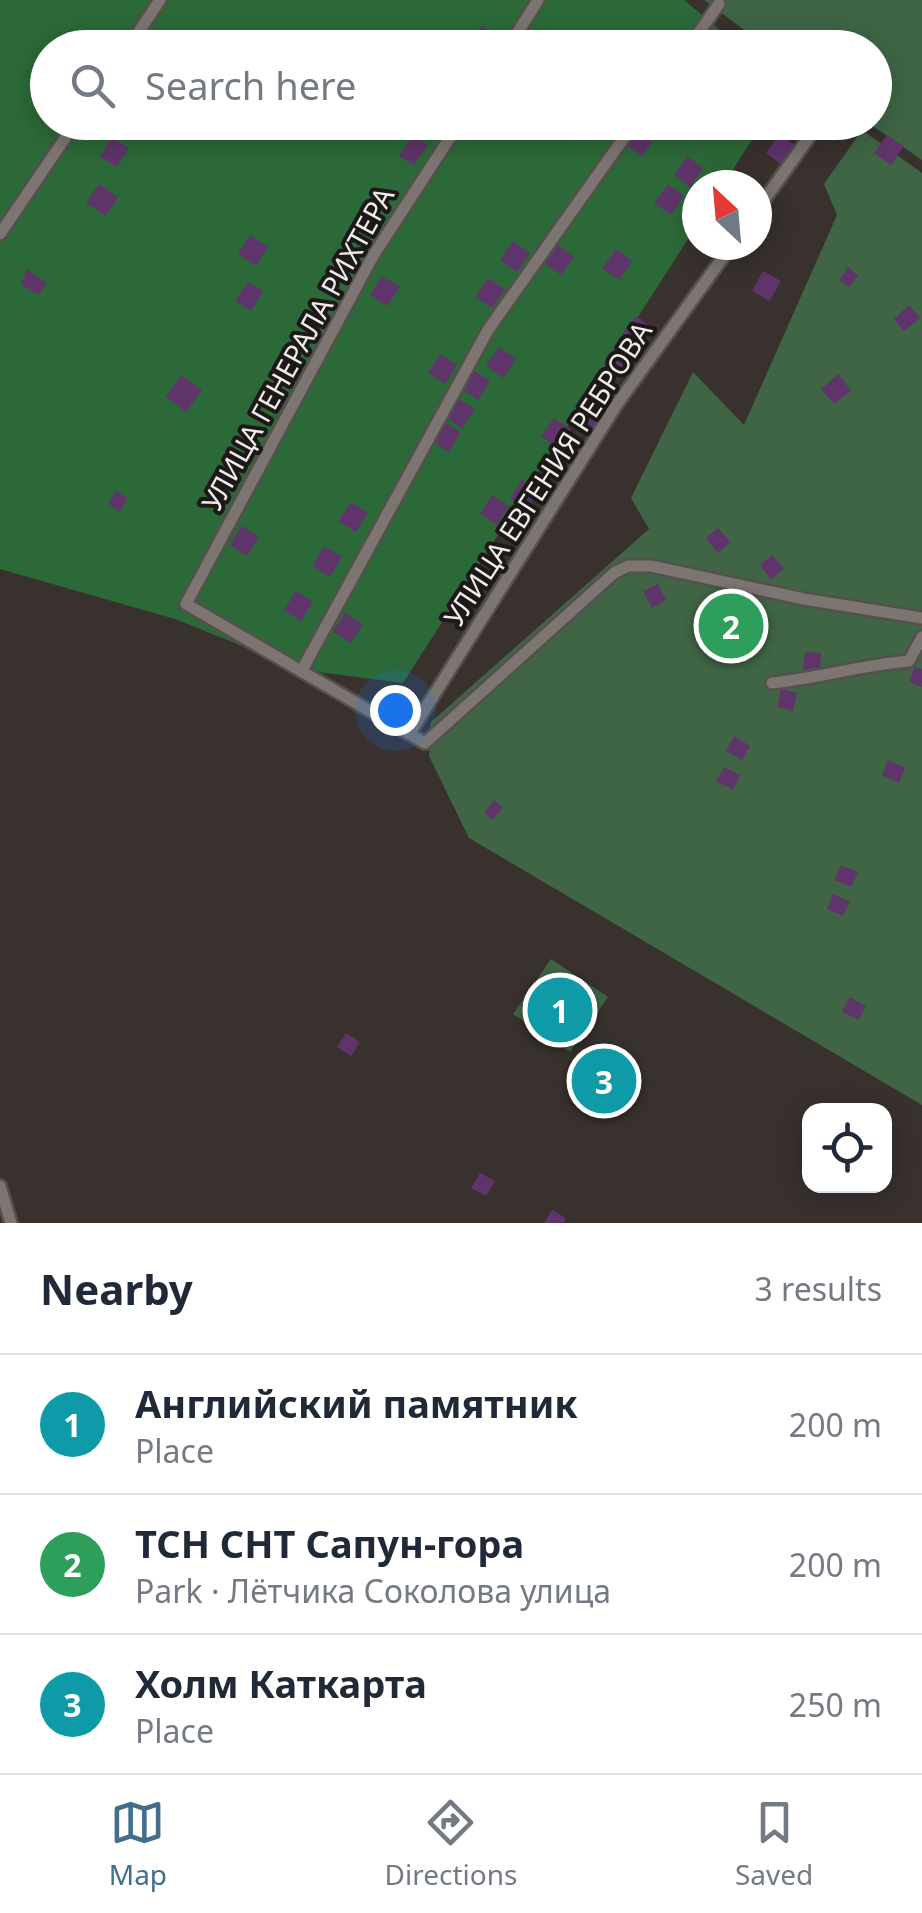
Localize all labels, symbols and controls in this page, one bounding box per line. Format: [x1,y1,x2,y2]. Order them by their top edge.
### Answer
search box [30,30,892,140]
icon: search [65,58,120,113]
text: Search here [145,59,356,111]
north arrow [682,170,772,260]
street label: УЛИЦА ГЕНЕРАЛА РИХТЕРА [192,180,402,517]
street label: УЛИЦА ЕВГЕНИЯ РЕБРОВА [434,314,660,633]
pin: 2 [698,588,764,664]
your location [370,685,421,736]
pin: 1 [528,972,592,1048]
pin: 3 [572,1044,636,1118]
map controls [802,1103,892,1193]
button: locate [802,1103,892,1193]
text: Nearby [40,1260,193,1317]
text: 3 results [755,1267,882,1310]
text: Английский памятник [135,1377,578,1429]
text: 1 [63,1403,82,1446]
text: 200 m [789,1403,882,1446]
text: Place [135,1429,214,1472]
text: ТСН СНТ Сапун-гора [135,1517,524,1569]
text: 2 [63,1543,82,1586]
text: 200 m [789,1543,882,1586]
text: Park · Лётчика Соколова улица [135,1569,611,1612]
text: Холм Каткарта [135,1657,427,1709]
text: 3 [63,1683,82,1726]
text: 250 m [789,1683,882,1726]
text: Place [135,1709,214,1752]
tab: Map [109,1795,167,1893]
tab: Directions [385,1795,517,1893]
tab: Saved [735,1795,813,1893]

